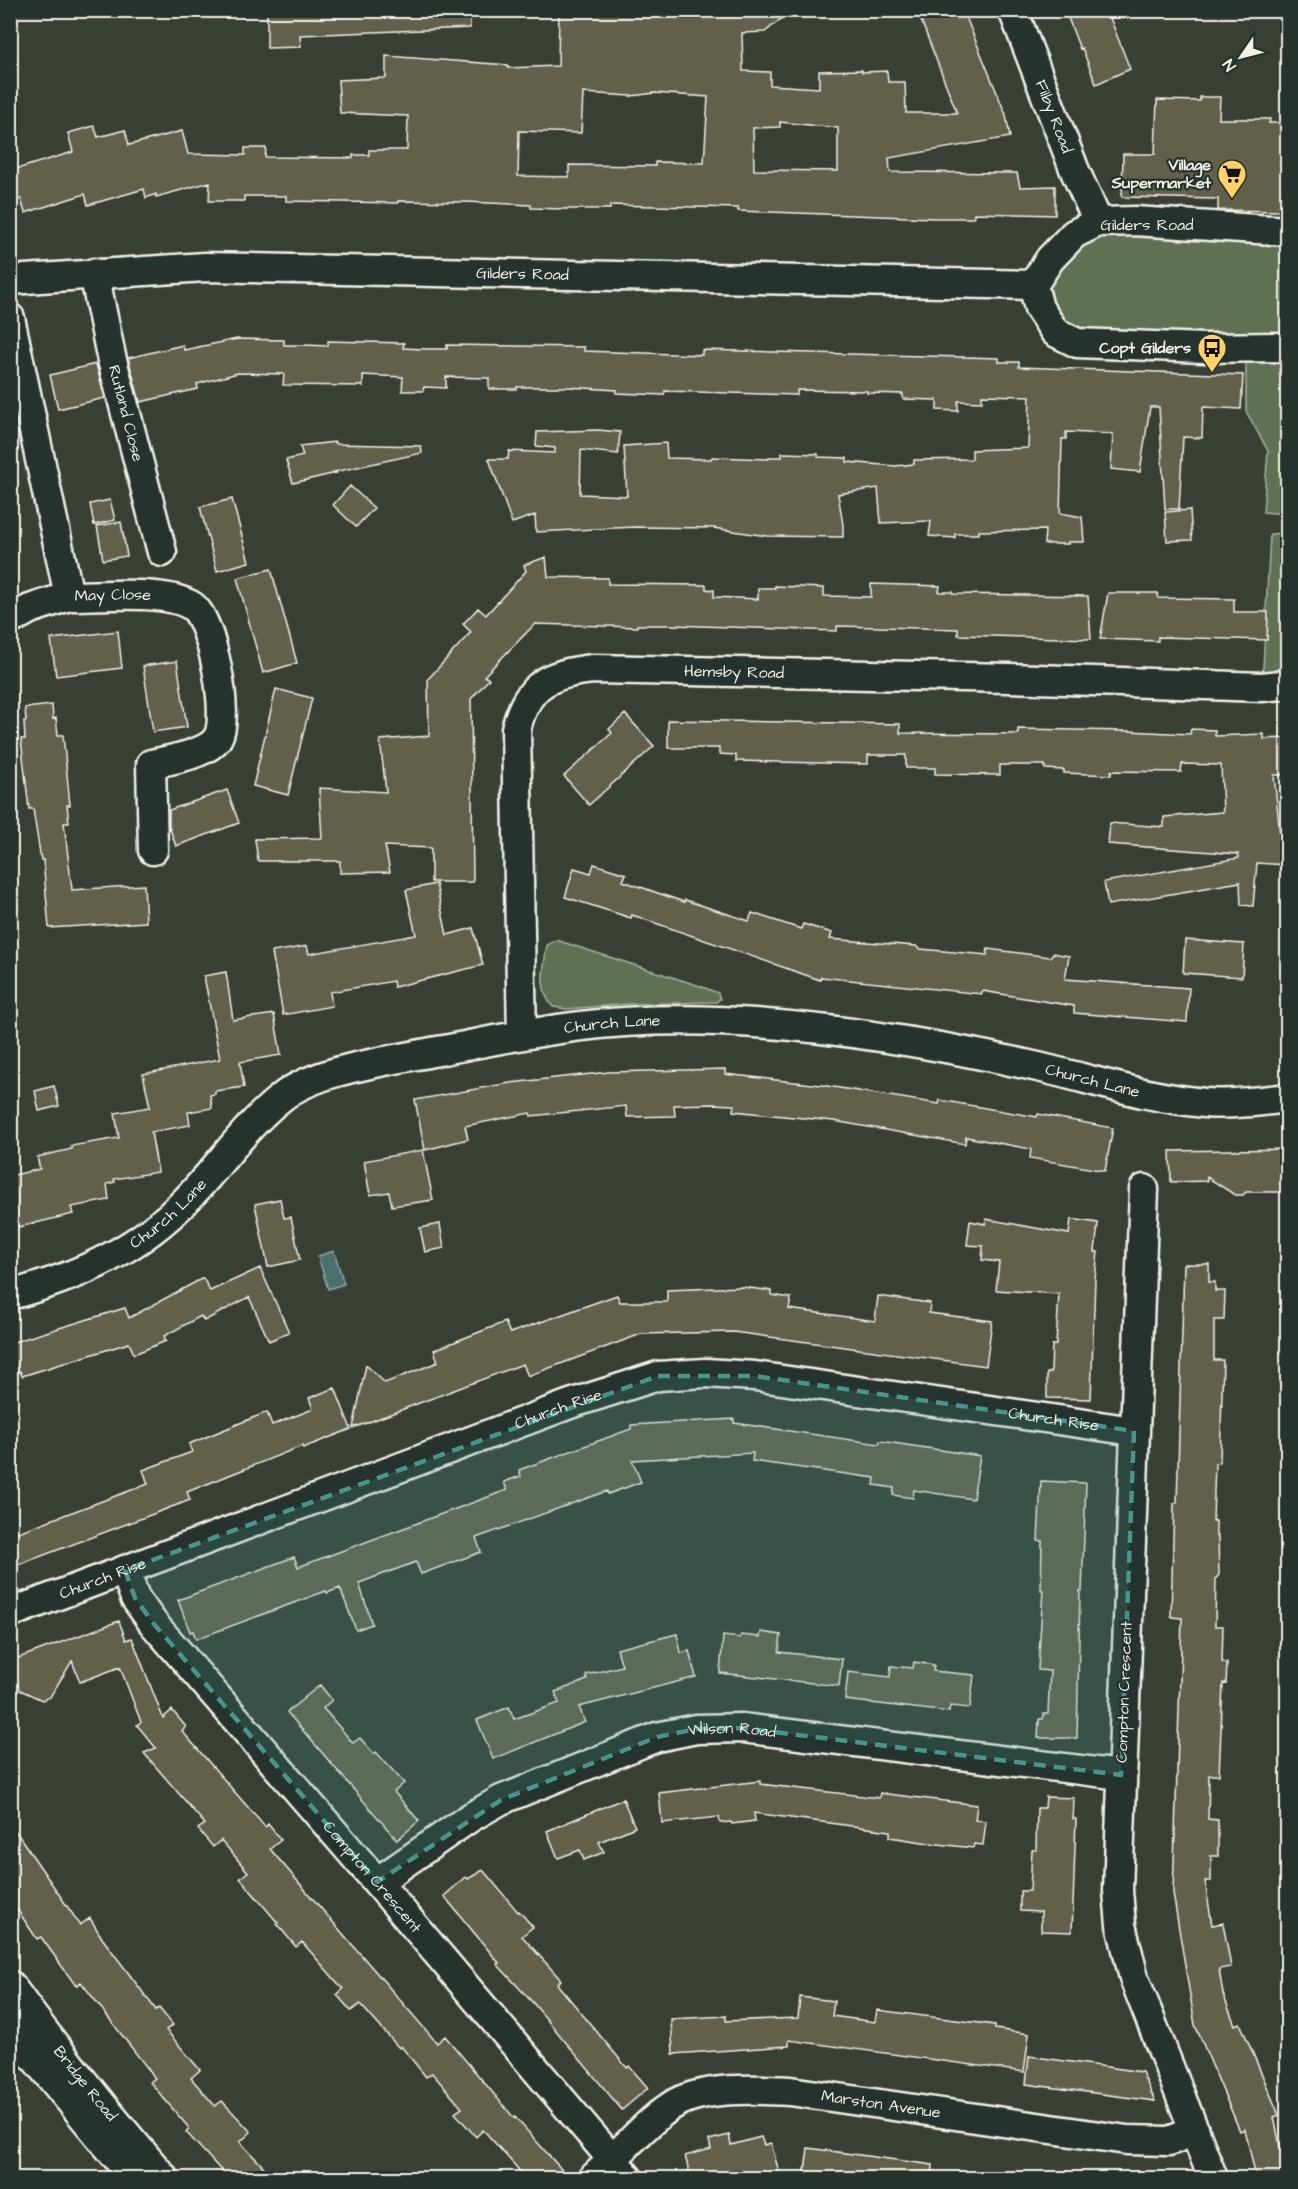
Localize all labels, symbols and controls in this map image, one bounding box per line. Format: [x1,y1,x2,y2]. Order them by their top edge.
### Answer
north arrow [1211,27,1271,87]
text: N [1218,55,1241,75]
street label: Filby Road [1030,77,1078,156]
place label: Village Supermarket [1111,154,1212,194]
supermarket icon: Village Supermarket [1216,158,1248,200]
street label: Gilders Road [1101,214,1193,236]
street label: Gilders Road [476,262,569,286]
bus stop icon: Copt Gilders [1196,332,1228,374]
place label: Copt Gilders [1099,337,1191,359]
street label: Rutland Close [103,363,149,464]
street label: May Close [74,584,152,607]
street label: Hemsby Road [684,660,784,684]
street label: Church Lane [563,1009,661,1039]
street label: Church Lane [1043,1058,1142,1103]
street label: Church Lane [125,1174,212,1254]
street label: Church Rise [512,1383,605,1435]
street label: Church Rise [1007,1402,1101,1437]
street label: Church Rise [56,1552,150,1605]
street label: Compton Crescent [1111,1620,1137,1763]
street label: Wilson Road [686,1717,777,1743]
street label: Compton Crescent [318,1816,427,1938]
street label: Bridge Road [48,2041,122,2126]
street label: Marston Avenue [820,2085,942,2124]

